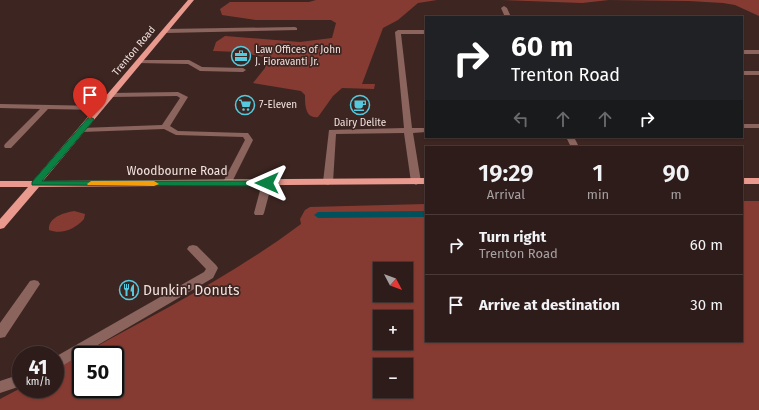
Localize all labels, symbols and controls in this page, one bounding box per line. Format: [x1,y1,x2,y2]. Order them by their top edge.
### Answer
street label: Trenton Road [110,24,158,78]
text: 60 m [511,30,573,63]
icon: right [445,32,497,84]
place label: Law Offices of John J. Fioravanti Jr. [255,44,341,68]
office icon: Law Offices of John J. Fioravanti Jr. [230,45,252,67]
text: Trenton Road [511,64,620,86]
pin [73,78,107,119]
icon: arrive [79,84,101,106]
supermarket icon: 7-Eleven [234,94,256,116]
cafe icon: Dairy Delite [349,94,371,116]
place label: 7-Eleven [259,99,297,111]
icon: left [510,108,532,130]
icon: ahead [552,108,574,130]
icon: ahead [594,108,616,130]
icon: right [636,108,658,130]
place label: Dairy Delite [334,117,386,129]
text: 19:29 [478,159,534,187]
text: 1 [593,159,604,187]
text: 90 [663,159,690,187]
position arrow [246,162,288,204]
street label: Woodbourne Road [126,164,228,178]
text: Arrival [487,187,525,202]
text: min [587,187,609,202]
text: m [671,187,682,202]
text: Turn right [479,228,546,246]
icon: right [445,234,467,256]
text: 60 m [690,236,723,254]
text: Trenton Road [479,246,558,261]
north arrow [373,262,413,302]
map controls [373,262,413,398]
restaurant icon: Dunkin' Donuts [118,279,140,301]
place label: Dunkin' Donuts [143,282,240,299]
icon: arrive [445,294,467,316]
text: Arrive at destination [479,296,620,314]
text: 30 m [690,296,723,314]
button: + [373,310,413,350]
speed limit sign: 50 [72,346,124,398]
text: 41 [28,355,48,379]
button: − [373,358,413,398]
text: km/h [26,376,50,388]

